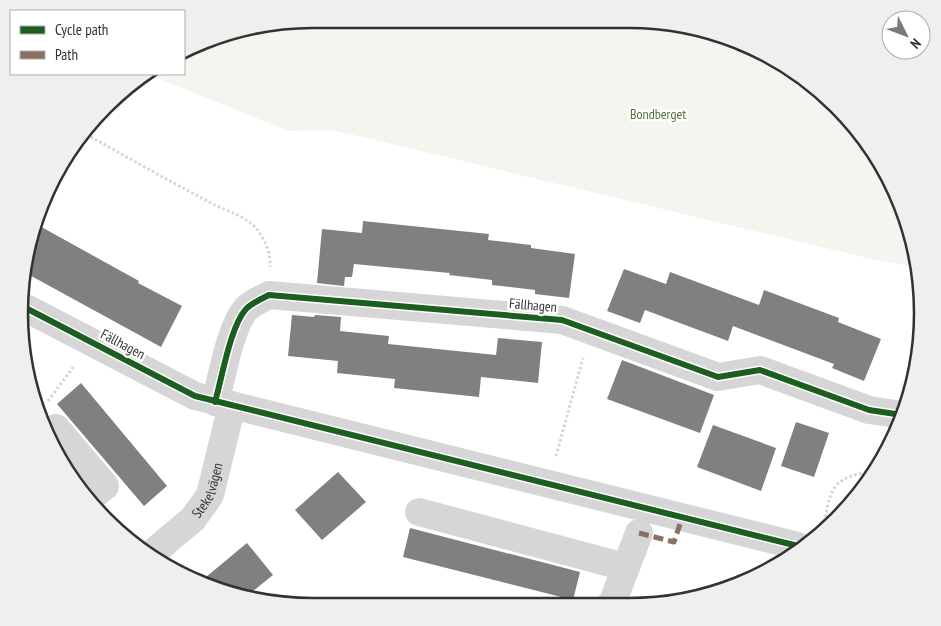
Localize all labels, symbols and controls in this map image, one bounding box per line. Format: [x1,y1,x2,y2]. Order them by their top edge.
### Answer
legend [10,10,185,75]
north arrow [881,10,931,60]
text: Cycle path [55,20,108,39]
text: N [906,35,925,53]
text: Path [55,45,78,64]
park label: Bondberget [630,105,686,123]
street label: Fällhagen [508,294,558,316]
street label: Fällhagen [98,325,148,363]
street label: Stekelvägen [188,461,227,521]

